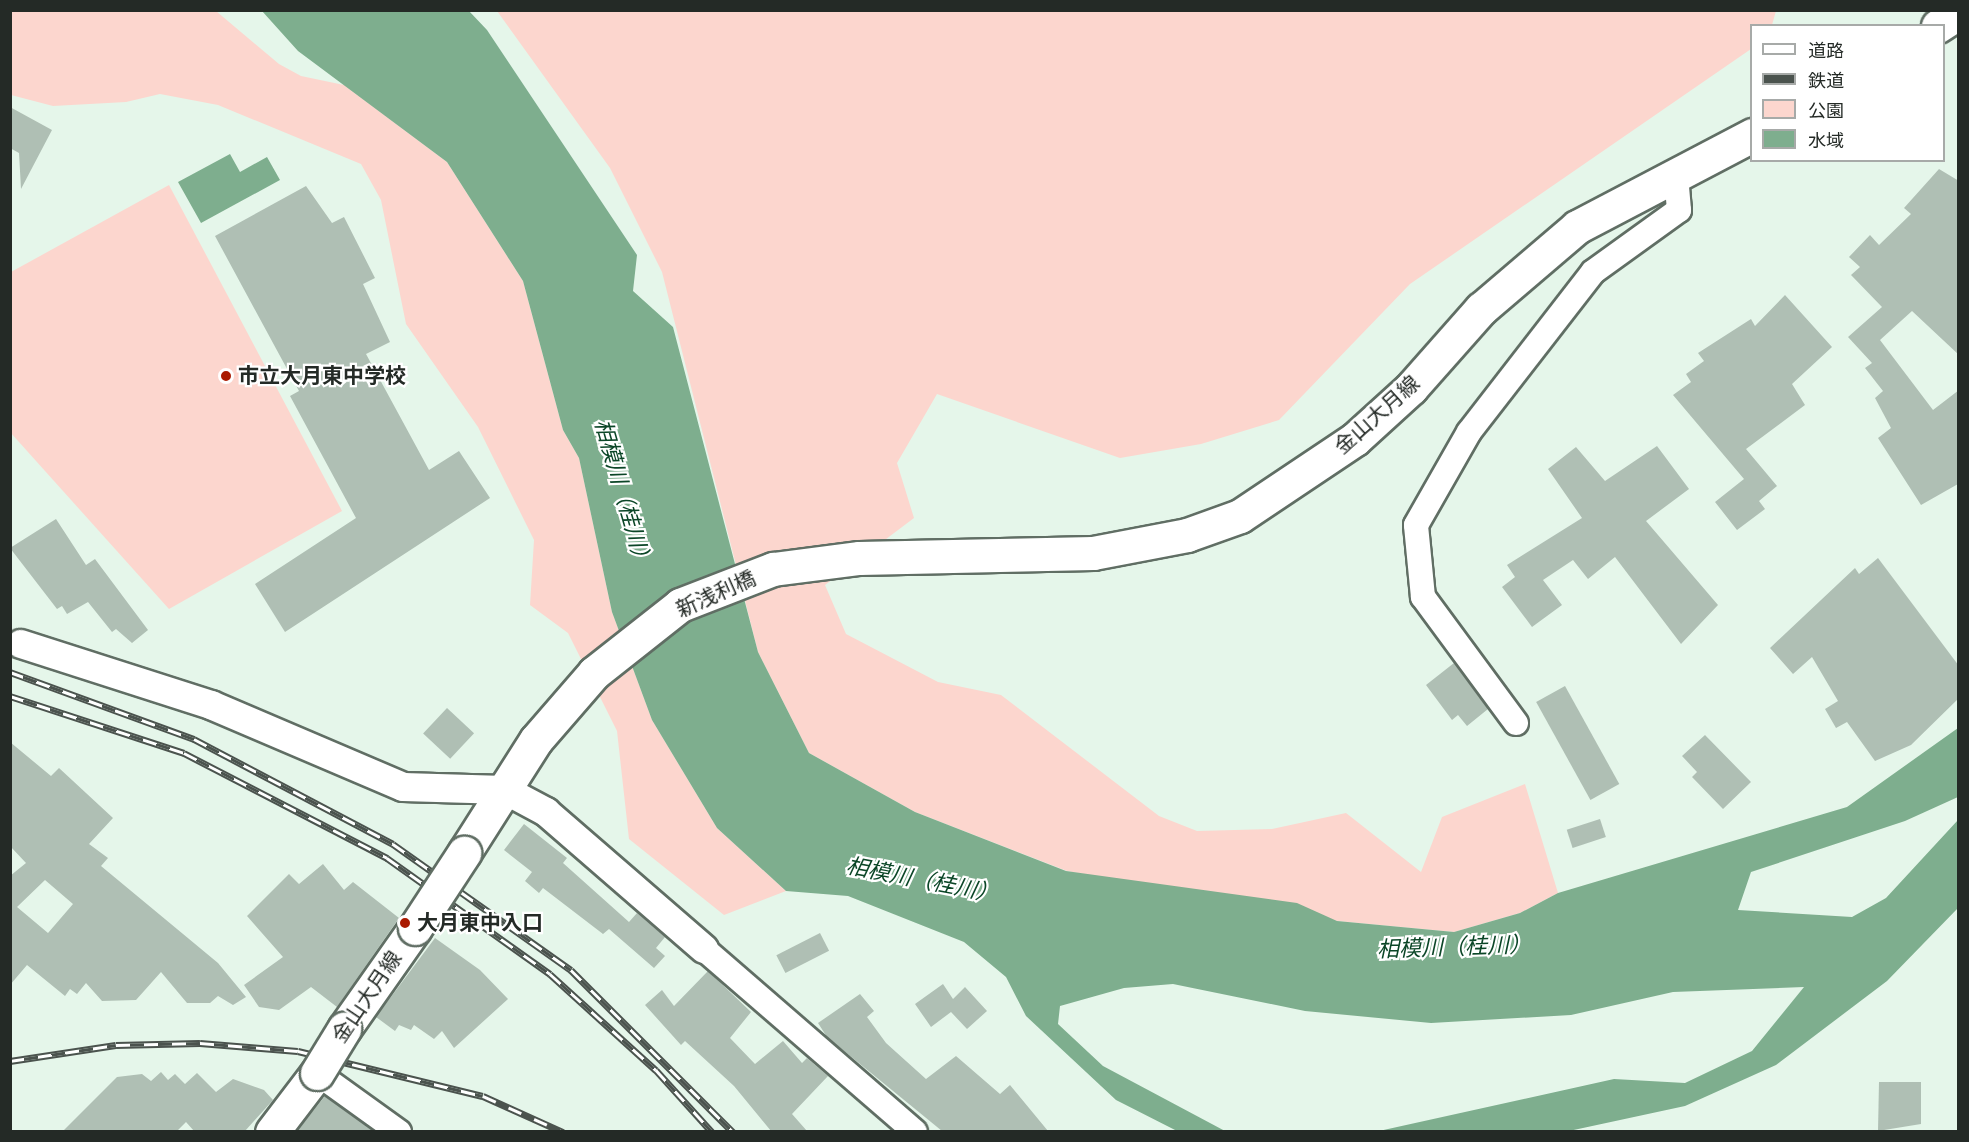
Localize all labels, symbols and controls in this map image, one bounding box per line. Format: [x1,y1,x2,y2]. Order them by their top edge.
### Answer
legend [1750,24,1945,162]
text: 道路 [1808,39,1844,63]
text: 鉄道 [1808,69,1844,93]
text: 公園 [1808,99,1844,123]
text: 水域 [1808,129,1844,153]
place label: 市立大月東中学校 [238,363,406,389]
marker: 市立大月東中学校 [219,369,233,383]
street label: 金山大月線 [1330,371,1424,459]
water label: 相模川（桂川） [588,416,656,572]
street label: 新浅利橋 [673,565,759,623]
water label: 相模川（桂川） [844,853,1000,909]
place label: 大月東中入口 [417,910,543,936]
marker: 大月東中入口 [398,916,412,930]
water label: 相模川（桂川） [1377,932,1531,964]
street label: 金山大月線 [327,946,407,1048]

